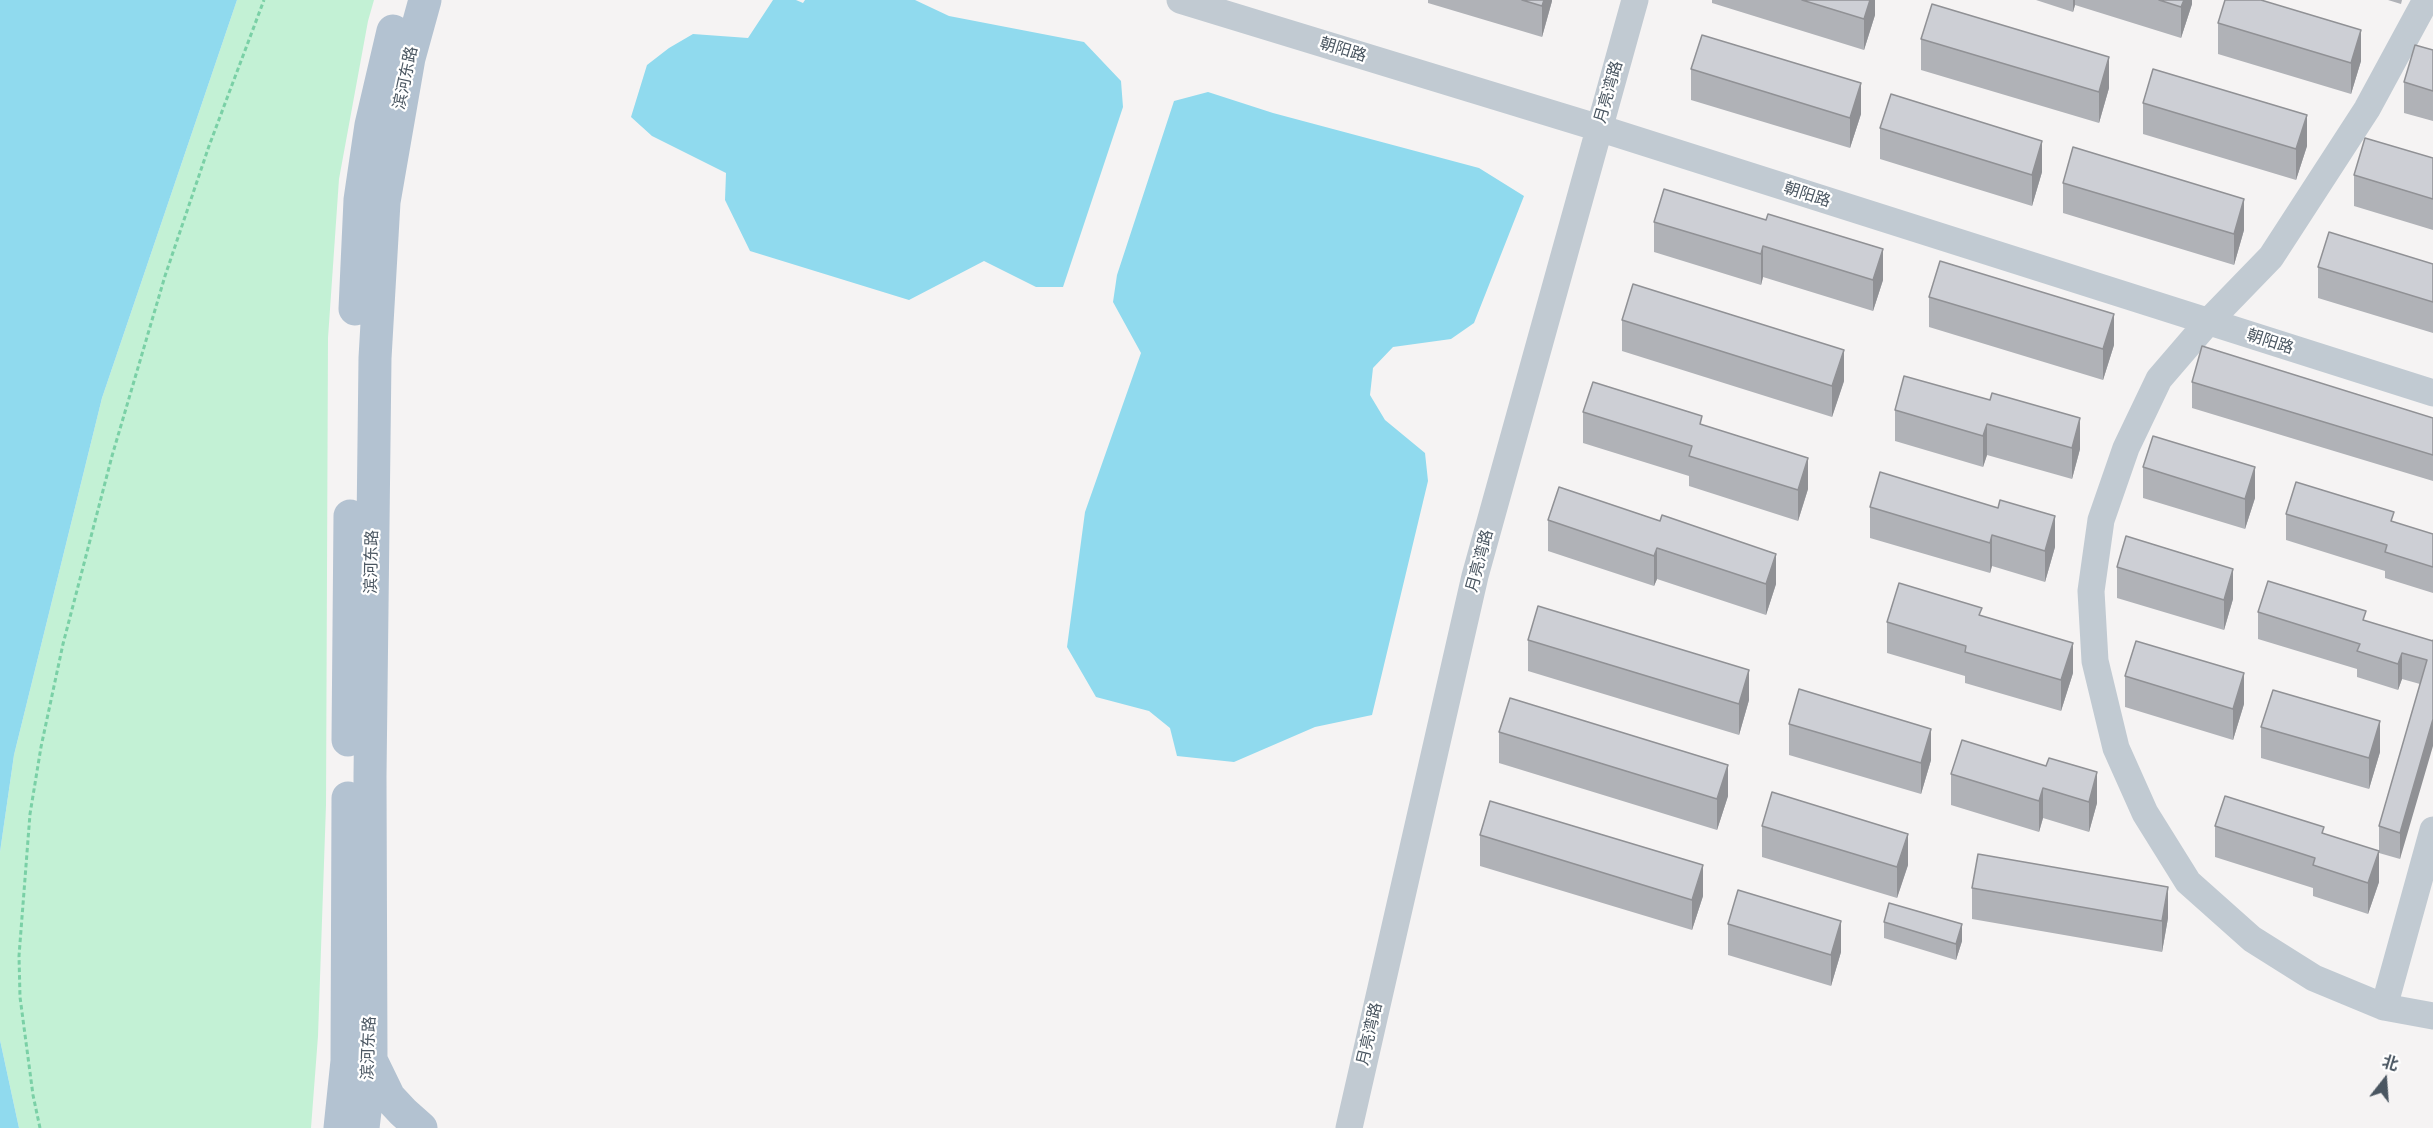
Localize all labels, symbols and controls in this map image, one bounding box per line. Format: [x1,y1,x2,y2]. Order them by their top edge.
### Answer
street label: 朝阳路 [1317,34,1369,66]
street label: 滨河东路 [390,45,422,111]
street label: 月亮湾路 [1591,59,1627,125]
street label: 朝阳路 [1781,178,1833,212]
street label: 朝阳路 [2244,325,2296,359]
street label: 月亮湾路 [1462,528,1498,594]
street label: 滨河东路 [362,530,382,594]
street label: 月亮湾路 [1353,1001,1387,1067]
street label: 滨河东路 [358,1016,380,1080]
north arrow [2355,1050,2415,1110]
text: 北 [2380,1051,2401,1075]

